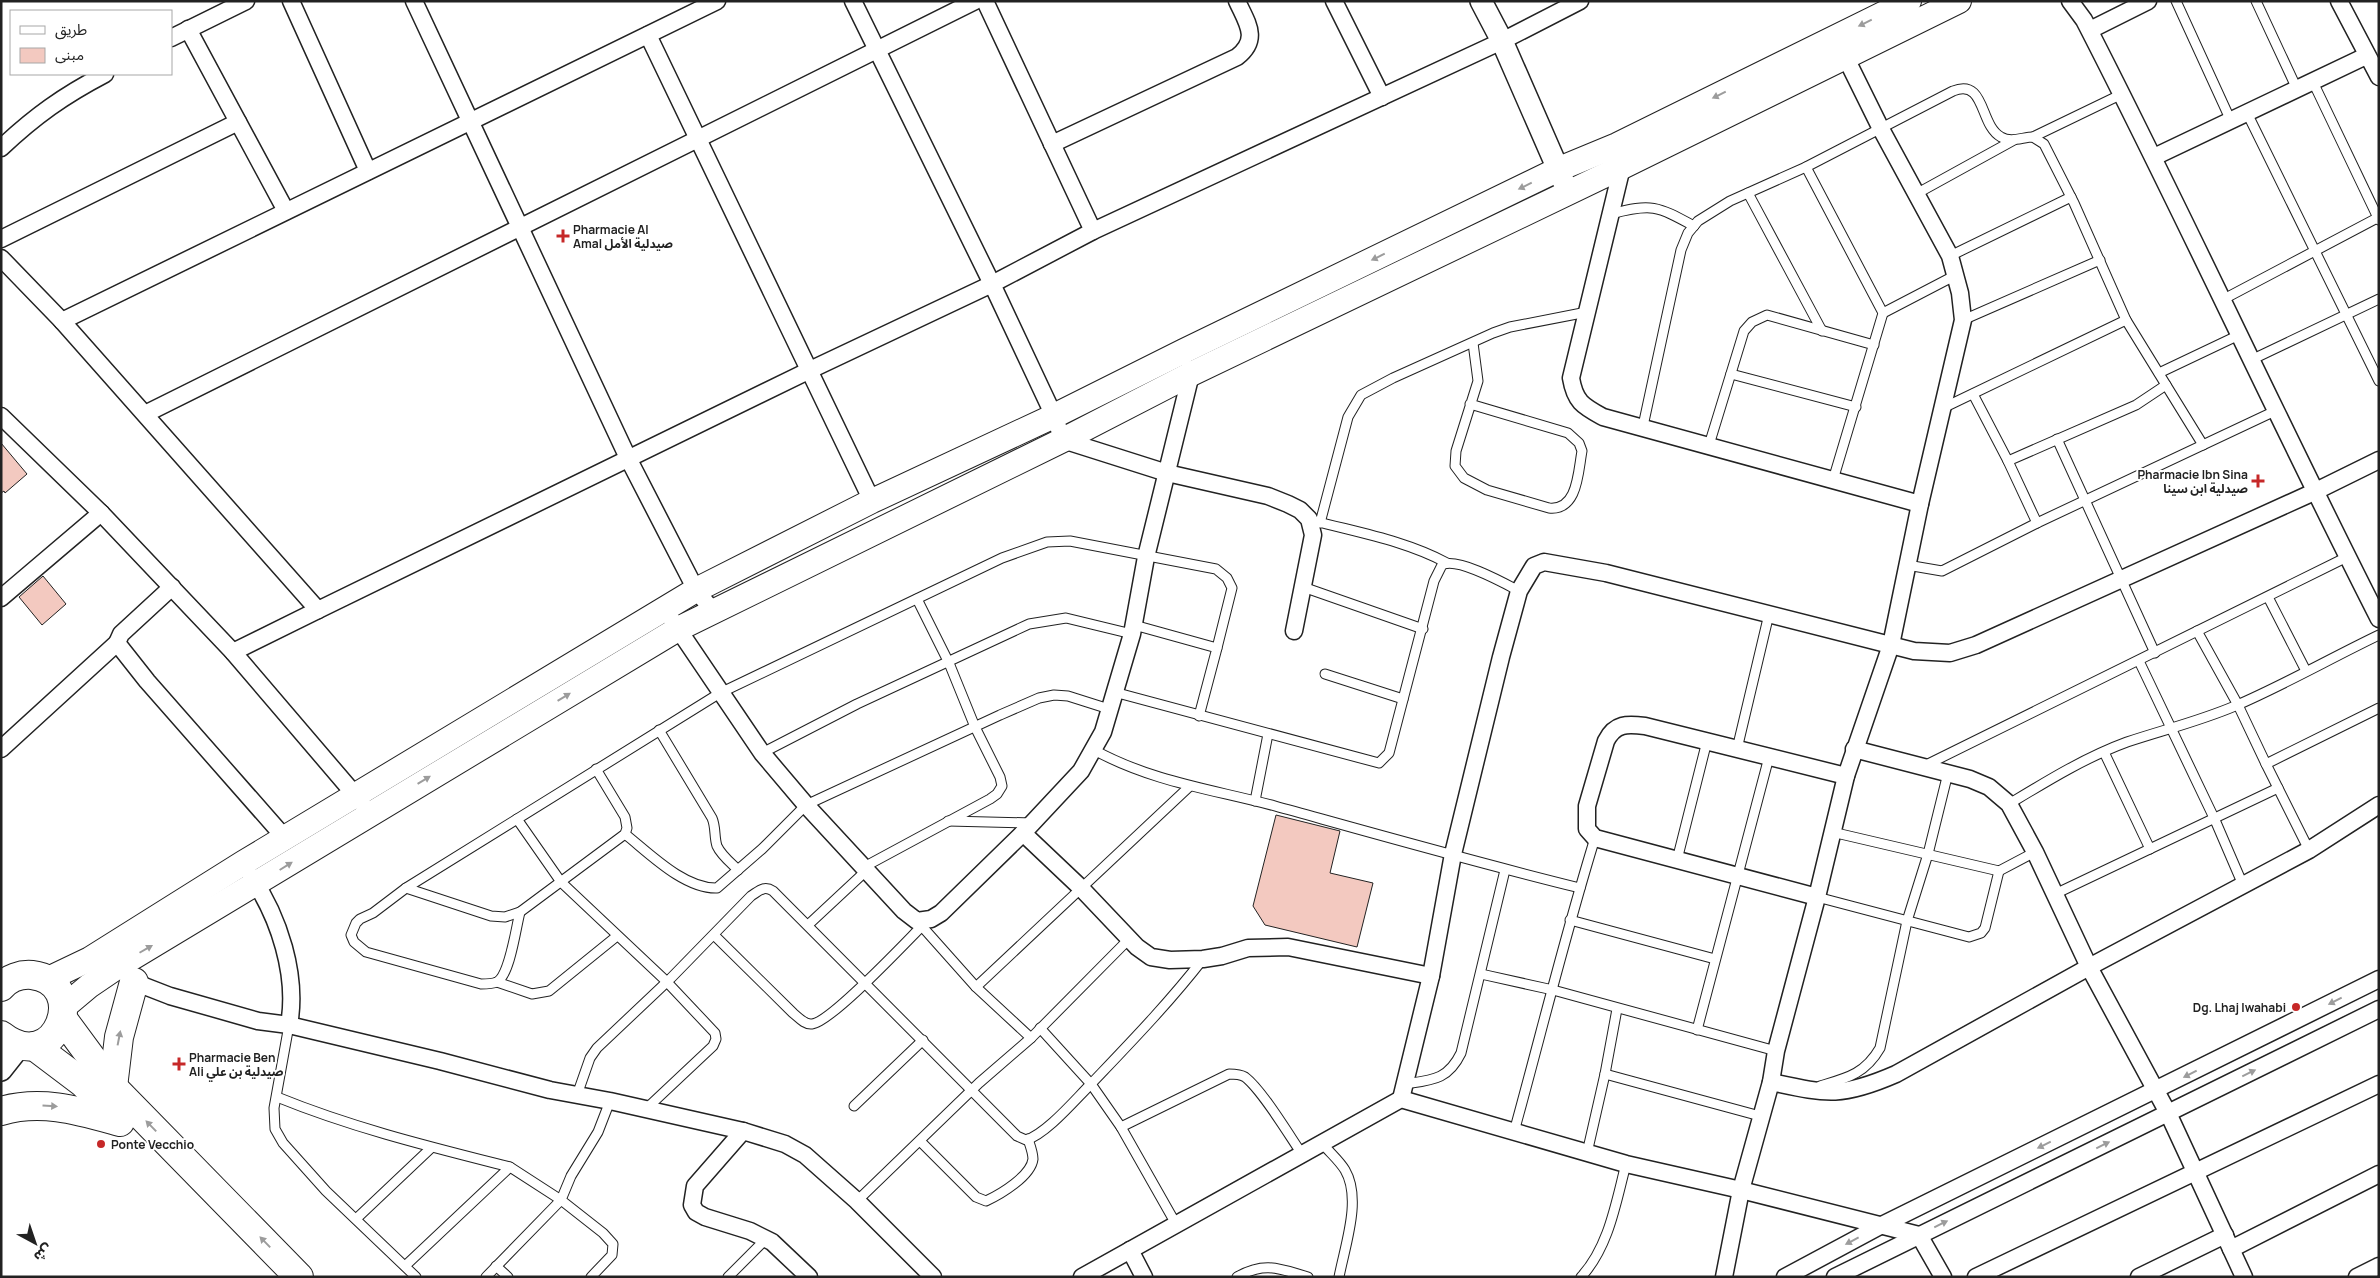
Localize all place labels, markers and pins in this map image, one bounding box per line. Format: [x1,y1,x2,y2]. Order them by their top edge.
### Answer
place label: Pharmacie Al Amal صيدلية الأمل [573,221,673,252]
marker: Pharmacie Al Amal صيدلية الأمل [557,230,569,242]
place label: Pharmacie Ibn Sina صيدلية ابن سينا [2137,466,2248,497]
marker: Pharmacie Ibn Sina صيدلية ابن سينا [2252,475,2264,487]
place label: Dg. Lhaj lwahabi [2193,999,2286,1016]
marker: Dg. Lhaj lwahabi [2290,1001,2302,1013]
place label: Pharmacie Ben Ali صيدلية بن علي [189,1049,284,1081]
marker: Pharmacie Ben Ali صيدلية بن علي [173,1058,185,1070]
place label: Ponte Vecchio [111,1136,194,1153]
marker: Ponte Vecchio [95,1138,107,1150]

